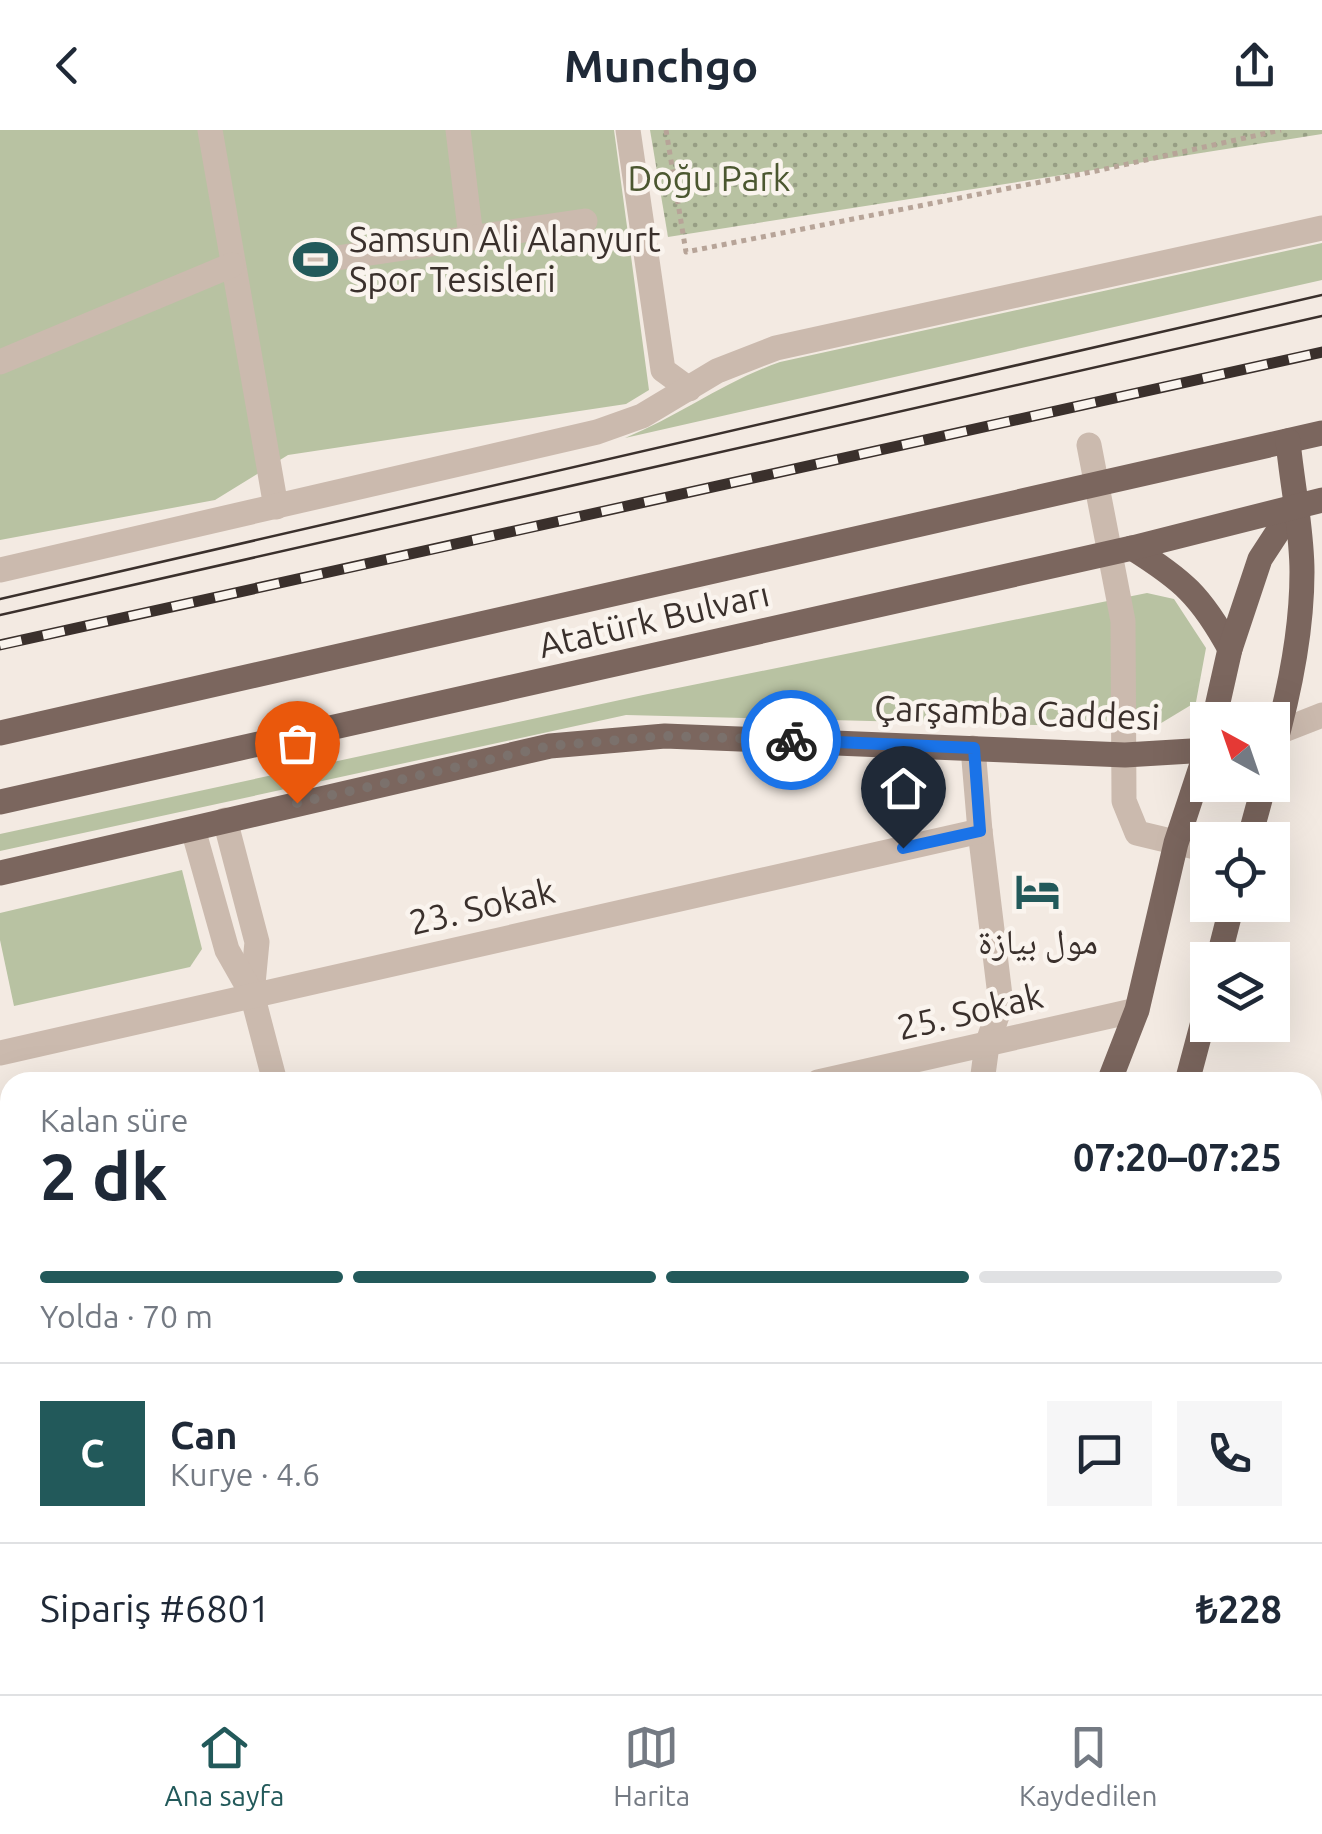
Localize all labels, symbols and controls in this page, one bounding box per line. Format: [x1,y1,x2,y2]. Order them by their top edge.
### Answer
icon: back [40,38,95,93]
icon: share [1227,38,1282,93]
text: Munchgo [564,40,758,91]
park label: Doğu Park [628,158,791,198]
place label: Samsun Ali Alanyurt Spor Tesisleri [349,219,661,299]
sports icon: Samsun Ali Alanyurt Spor Tesisleri [292,236,340,284]
street label: Atatürk Bulvarı [535,573,773,665]
street label: Çarşamba Caddesi [873,687,1161,737]
courier [741,690,841,790]
pin [255,701,340,804]
north arrow [1190,702,1290,802]
map controls [1190,702,1290,1042]
icon: bike [764,713,819,768]
icon: bag [270,716,325,771]
pin [861,746,946,849]
icon: home [876,761,931,816]
button: locate [1190,822,1290,922]
hotel icon: مول بيازة [1014,868,1062,916]
street label: 23. Sokak [405,870,559,942]
place label: مول بيازة [978,921,1098,963]
button: layers [1190,942,1290,1042]
street label: 25. Sokak [893,975,1047,1047]
text: Kalan süre [40,1102,188,1138]
text: 07:20–07:25 [1073,1136,1282,1178]
text: 2 dk [40,1139,167,1212]
text: Yolda · 70 m [40,1298,213,1334]
button: chat [1047,1401,1152,1506]
button: phone [1177,1401,1282,1506]
text: Can [170,1414,237,1456]
text: C [80,1432,105,1474]
text: Kurye · 4.6 [170,1456,320,1492]
text: Sipariş #6801 [40,1587,270,1629]
text: ₺228 [1196,1588,1282,1630]
tab: Ana sayfa [164,1720,284,1811]
tab: Harita [613,1720,690,1811]
tab: Kaydedilen [1019,1720,1158,1811]

